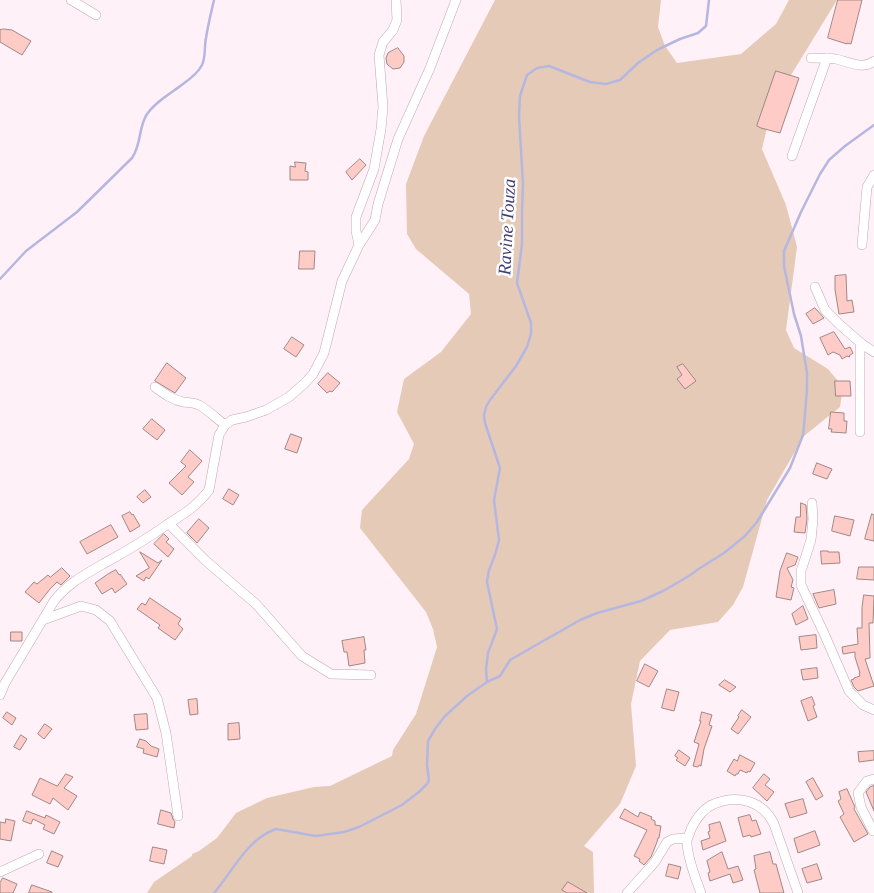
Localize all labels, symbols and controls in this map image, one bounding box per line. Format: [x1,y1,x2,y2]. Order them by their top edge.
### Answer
water label: Ravine Touza [495,178,521,276]

